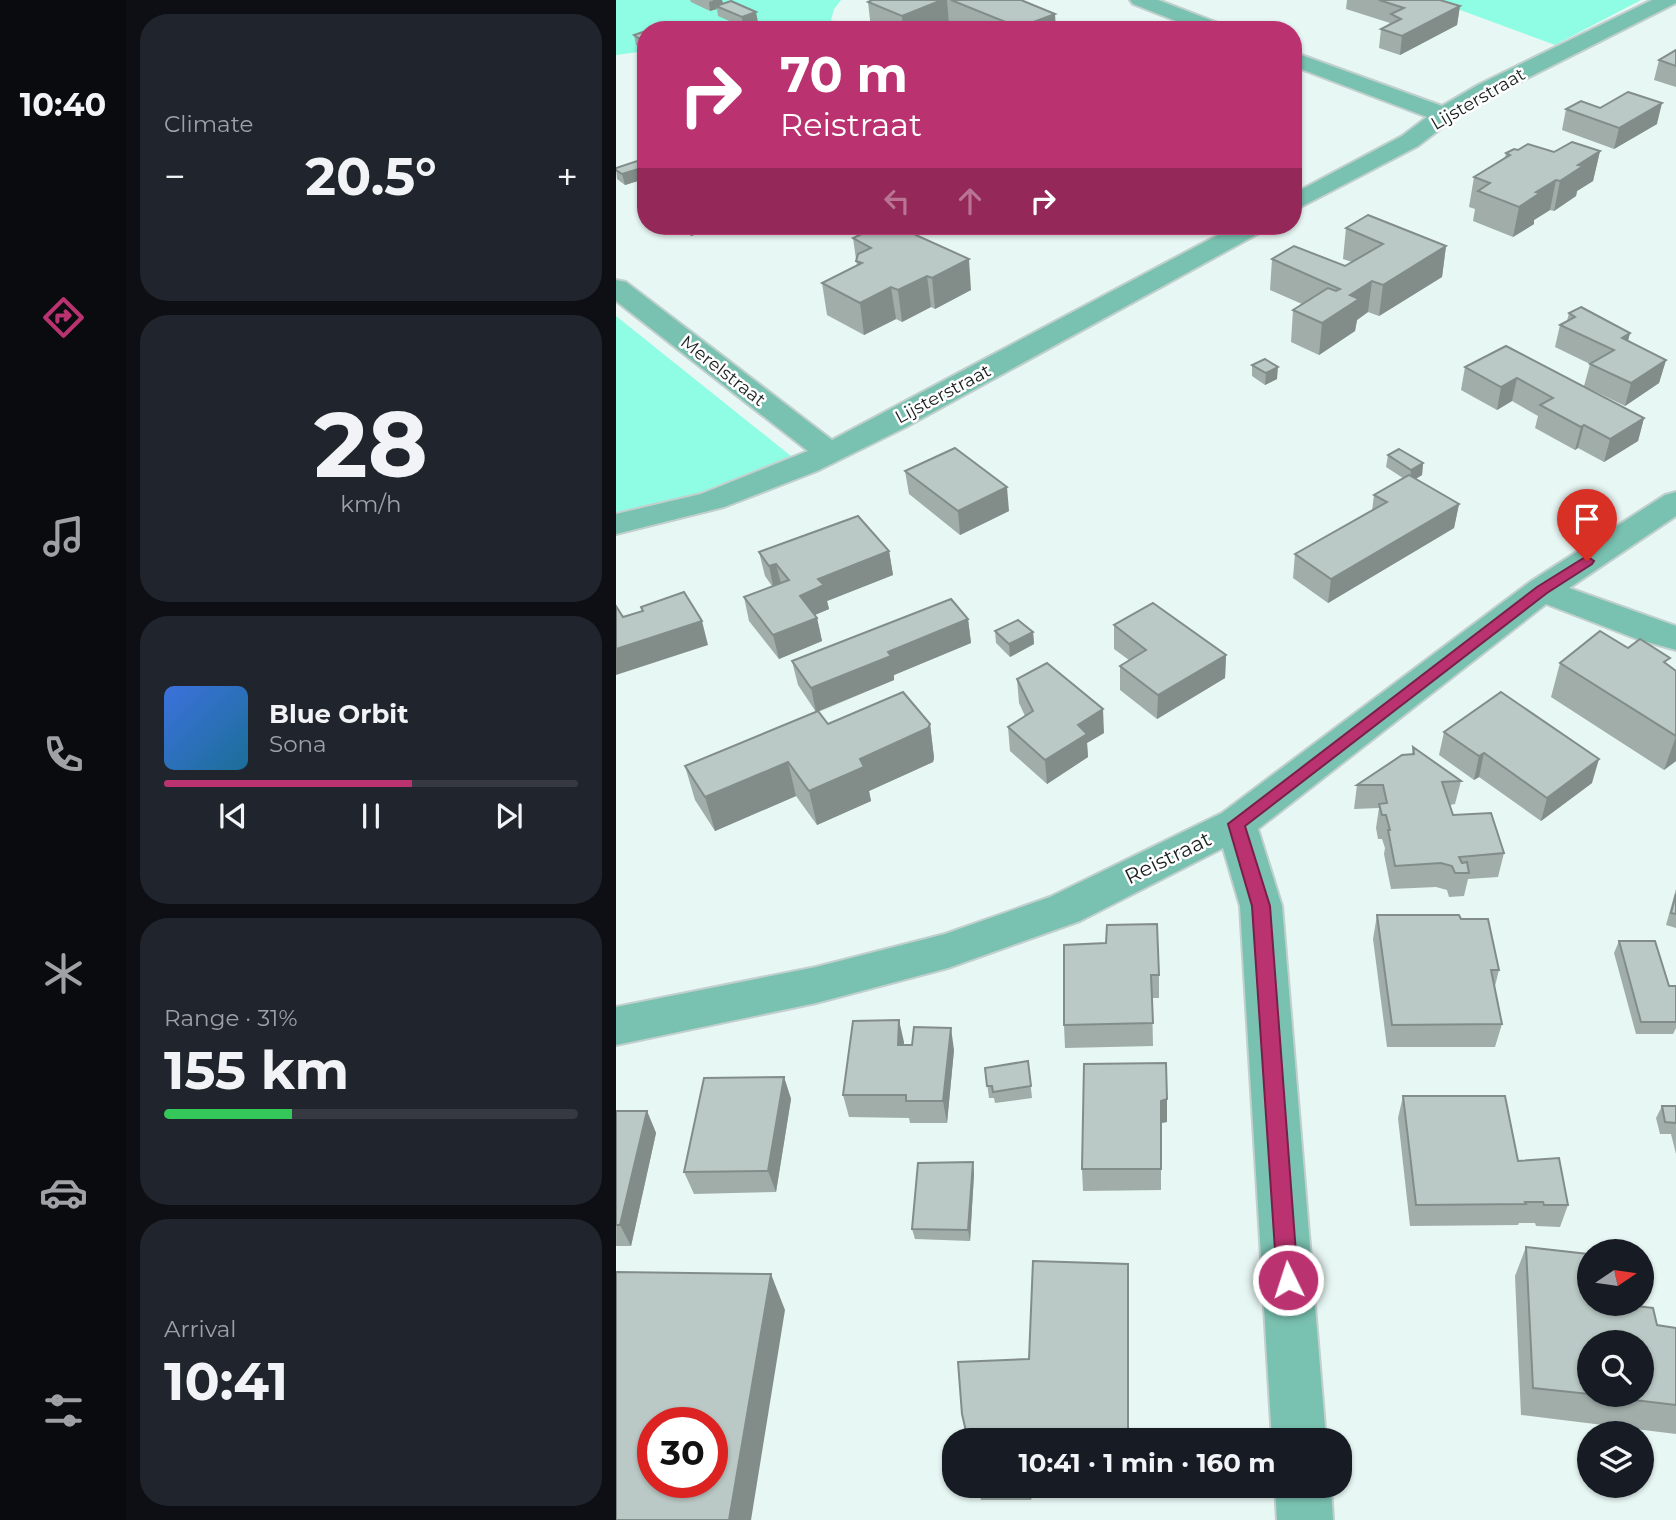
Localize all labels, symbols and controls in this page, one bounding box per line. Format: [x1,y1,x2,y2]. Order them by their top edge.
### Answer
text: 70 m [780,45,908,104]
icon: right [665,49,756,140]
street label: Lijsterstraat [1427,63,1529,135]
text: 10:40 [20,85,106,124]
text: Reistraat [780,105,922,144]
text: Climate [164,110,253,138]
text: 20.5° [305,145,437,208]
text: − [164,153,186,200]
text: + [556,153,578,200]
icon: left [878,182,916,220]
icon: ahead [951,182,989,220]
icon: right [1024,182,1062,220]
icon: directions [39,293,88,342]
street label: Merelstraat [676,331,770,411]
street label: Lijsterstraat [891,360,995,428]
text: 28 [314,389,428,500]
pin [1557,489,1617,561]
text: km/h [340,490,402,518]
icon: arrive [1568,500,1606,538]
icon: music [39,512,88,561]
text: Blue Orbit [269,698,408,730]
icon: phone [39,730,88,779]
text: Sona [269,730,327,758]
icon: previous [214,797,252,835]
icon: pause [352,797,390,835]
icon: next [490,797,528,835]
street label: Reistraat [1120,826,1215,889]
icon: climate [39,949,88,998]
text: Range · 31% [164,1004,297,1032]
text: 155 km [164,1039,349,1102]
icon: car [39,1168,88,1217]
north arrow [1577,1239,1654,1316]
map controls [1577,1239,1654,1498]
position arrow [1251,1243,1325,1317]
text: Arrival [164,1315,237,1343]
button: search [1577,1330,1654,1407]
text: 10:41 [164,1350,288,1413]
icon: filters [39,1386,88,1435]
speed limit sign: 30 [637,1407,728,1498]
button: layers [1577,1421,1654,1498]
text: 10:41 · 1 min · 160 m [1019,1447,1275,1479]

